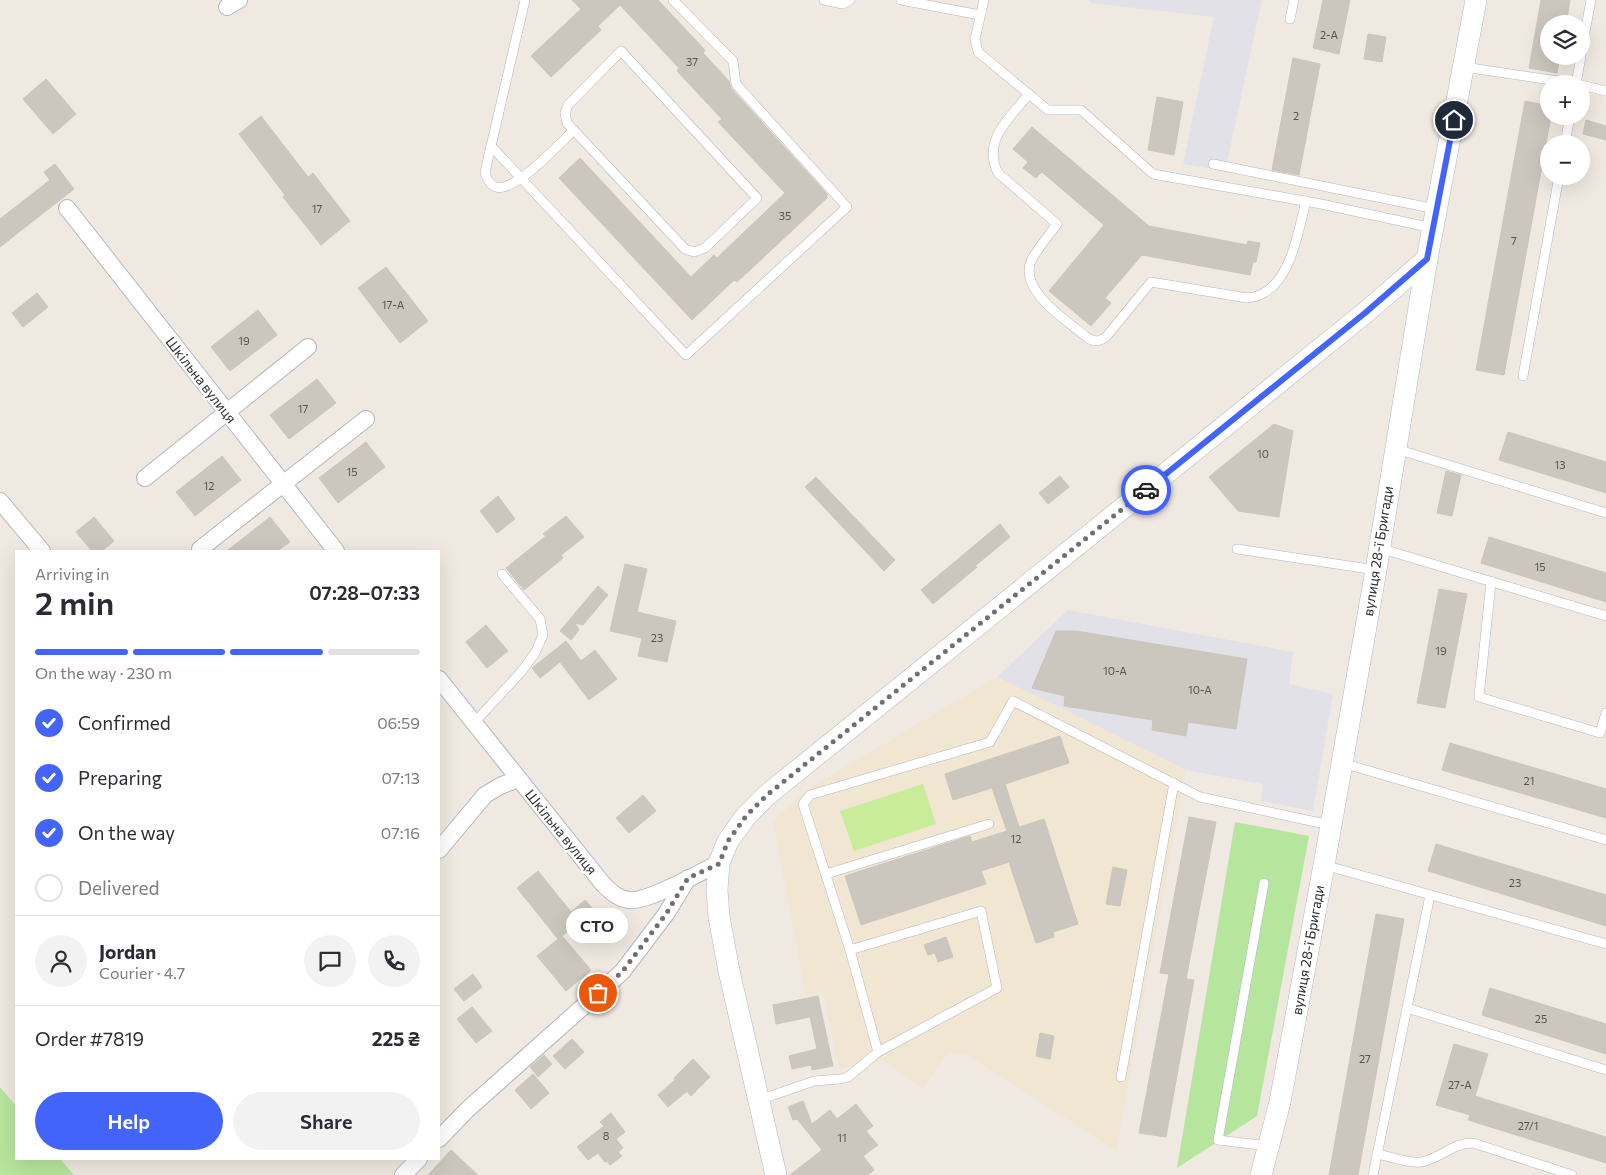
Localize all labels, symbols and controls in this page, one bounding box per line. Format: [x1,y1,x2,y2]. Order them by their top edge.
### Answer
map controls [1540,15,1590,185]
button: layers [1540,15,1590,65]
house number: 2-А [1320,28,1338,41]
house number: 37 [686,55,698,68]
button: + [1540,75,1590,125]
pin [1433,99,1475,141]
icon: home [1440,106,1468,134]
house number: 2 [1293,109,1299,122]
button: − [1540,135,1590,185]
house number: 17 [312,202,322,215]
house number: 35 [779,209,791,222]
house number: 7 [1511,234,1517,247]
house number: 17-А [382,298,405,311]
street label: Шкільна вулиця [162,333,240,426]
house number: 19 [238,334,250,347]
house number: 17 [298,402,308,415]
house number: 10 [1257,447,1269,460]
house number: 13 [1555,458,1565,471]
house number: 15 [346,465,358,478]
courier [1121,465,1171,515]
icon: car [1132,476,1160,504]
house number: 12 [204,479,214,492]
street label: вулиця 28-ї Бригади [1359,485,1396,617]
house number: 15 [1534,560,1546,573]
text: Arriving in [35,564,109,583]
text: 07:28–07:33 [309,581,420,604]
text: 2 min [35,582,114,622]
house number: 23 [651,631,663,644]
house number: 19 [1435,644,1447,657]
text: On the way · 230 m [35,663,172,682]
house number: 10-А [1103,664,1127,677]
house number: 10-А [1188,683,1212,696]
icon: check [35,709,63,737]
text: Confirmed [78,711,171,734]
text: 06:59 [377,713,420,732]
icon: check [35,764,63,792]
text: Preparing [78,766,162,789]
text: 07:13 [381,768,420,787]
house number: 21 [1524,774,1534,787]
street label: Шкільна вулиця [522,786,601,878]
icon: check [35,819,63,847]
text: On the way [78,821,175,844]
text: 07:16 [381,823,420,842]
house number: 12 [1011,832,1021,845]
text: Delivered [78,876,159,899]
house number: 23 [1509,876,1521,889]
street label: вулиця 28-ї Бригади [1288,884,1327,1016]
callout: СТО [567,908,629,943]
text: СТО [580,916,614,935]
button: person [35,935,87,987]
button: chat [304,935,356,987]
button: phone [368,935,420,987]
text: Jordan [99,940,156,963]
text: Courier · 4.7 [99,963,185,982]
pin [577,972,619,1014]
icon: bag [584,979,612,1007]
house number: 25 [1535,1012,1547,1025]
text: Order #7819 [35,1027,144,1050]
text: 225 ₴ [372,1027,420,1050]
house number: 27 [1359,1052,1371,1065]
house number: 27-А [1448,1078,1472,1091]
button: Help [35,1092,223,1150]
button: Share [233,1092,420,1150]
house number: 27/1 [1518,1119,1538,1132]
house number: 8 [603,1129,610,1142]
house number: 11 [837,1131,847,1144]

